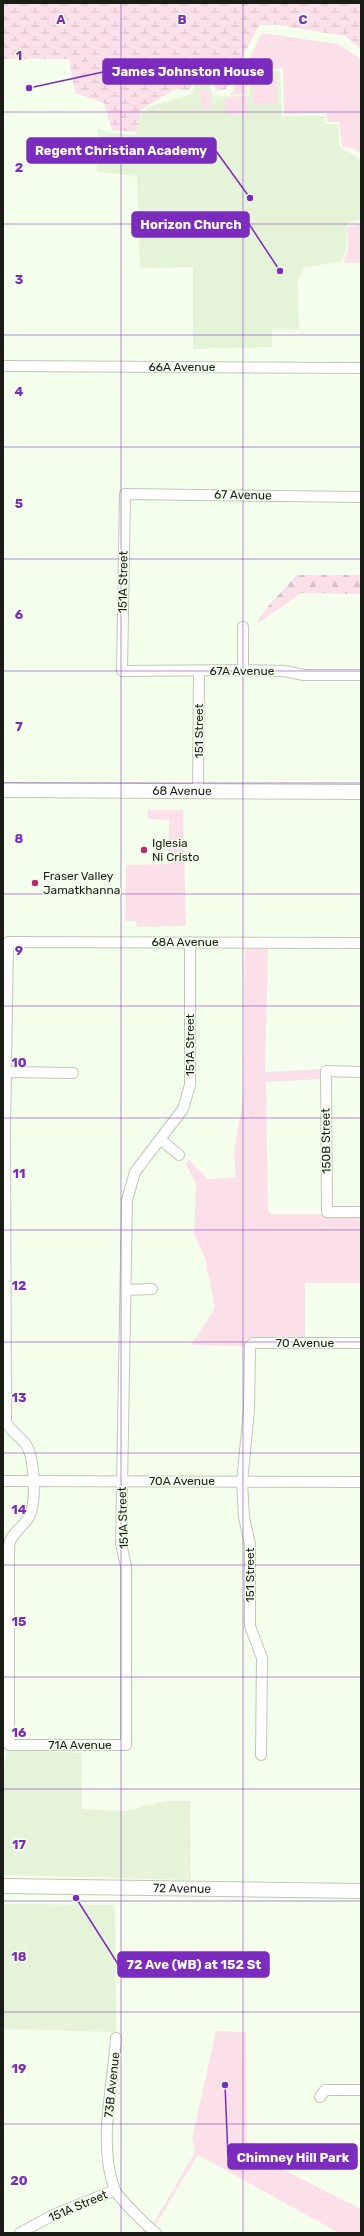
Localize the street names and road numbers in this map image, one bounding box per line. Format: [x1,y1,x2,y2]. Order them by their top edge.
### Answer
street label: 66A Avenue [149,360,216,374]
street label: 67 Avenue [214,487,272,503]
street label: 151A Street [115,550,131,613]
street label: 67A Avenue [210,664,275,678]
street label: 151 Street [192,703,206,758]
street label: 68 Avenue [152,784,212,798]
street label: 68A Avenue [151,935,219,949]
street label: 151A Street [183,1013,197,1076]
street label: 150B Street [318,1108,334,1174]
street label: 70 Avenue [276,1336,334,1350]
street label: 70A Avenue [149,1474,215,1488]
street label: 151A Street [115,1486,131,1550]
street label: 151 Street [243,1547,257,1602]
street label: 71A Avenue [48,1738,112,1752]
street label: 72 Avenue [153,1881,211,1896]
street label: 73B Avenue [102,2051,122,2119]
street label: 151A Street [46,2187,110,2225]

